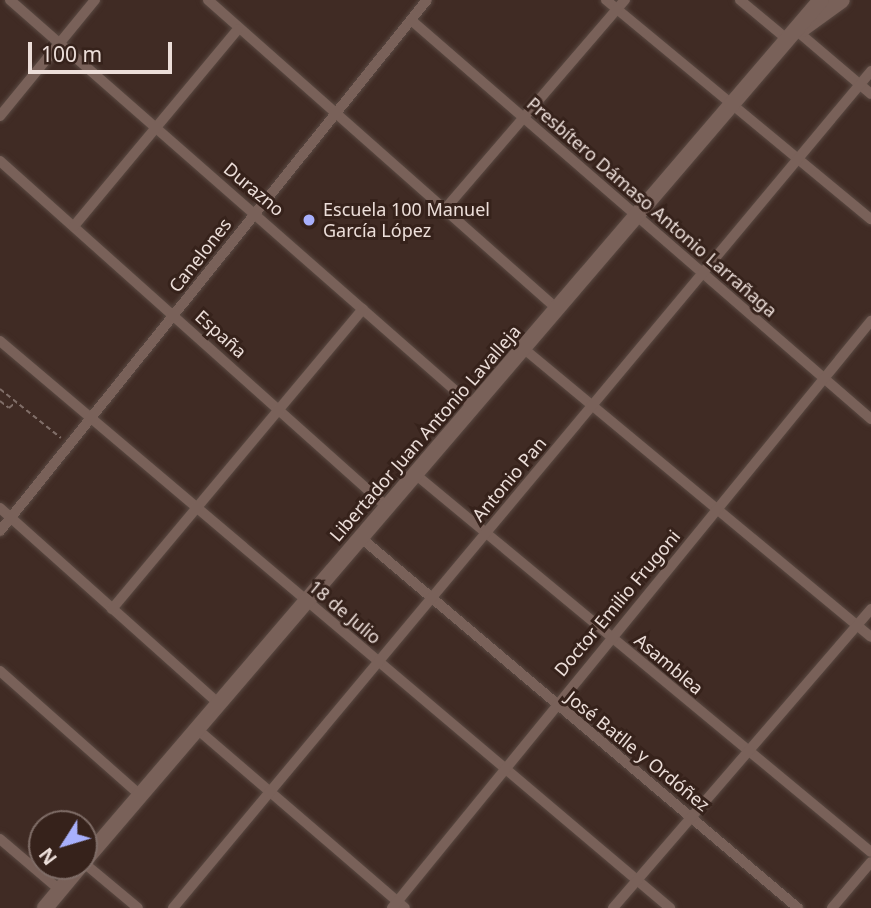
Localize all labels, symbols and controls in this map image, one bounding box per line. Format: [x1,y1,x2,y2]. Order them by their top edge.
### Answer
scale bar [32,28,175,72]
text: 100 m [41,40,102,68]
street label: Presbítero Dámaso Antonio Larrañaga [523,93,781,321]
street label: Durazno [220,158,288,220]
place label: Escuela 100 Manuel García López [323,199,490,242]
marker: Escuela 100 Manuel García López [301,212,317,228]
street label: Canelones [164,214,236,296]
street label: España [191,306,251,362]
street label: Libertador Juan Antonio Lavalleja [325,320,525,546]
street label: Antonio Pan [467,432,551,526]
street label: Doctor Emilio Frugoni [550,526,684,680]
street label: 18 de Julio [305,576,385,648]
street label: Asamblea [630,629,708,699]
street label: José Batlle y Ordóñez [562,687,714,815]
north arrow [28,810,98,880]
text: N [33,842,63,870]

